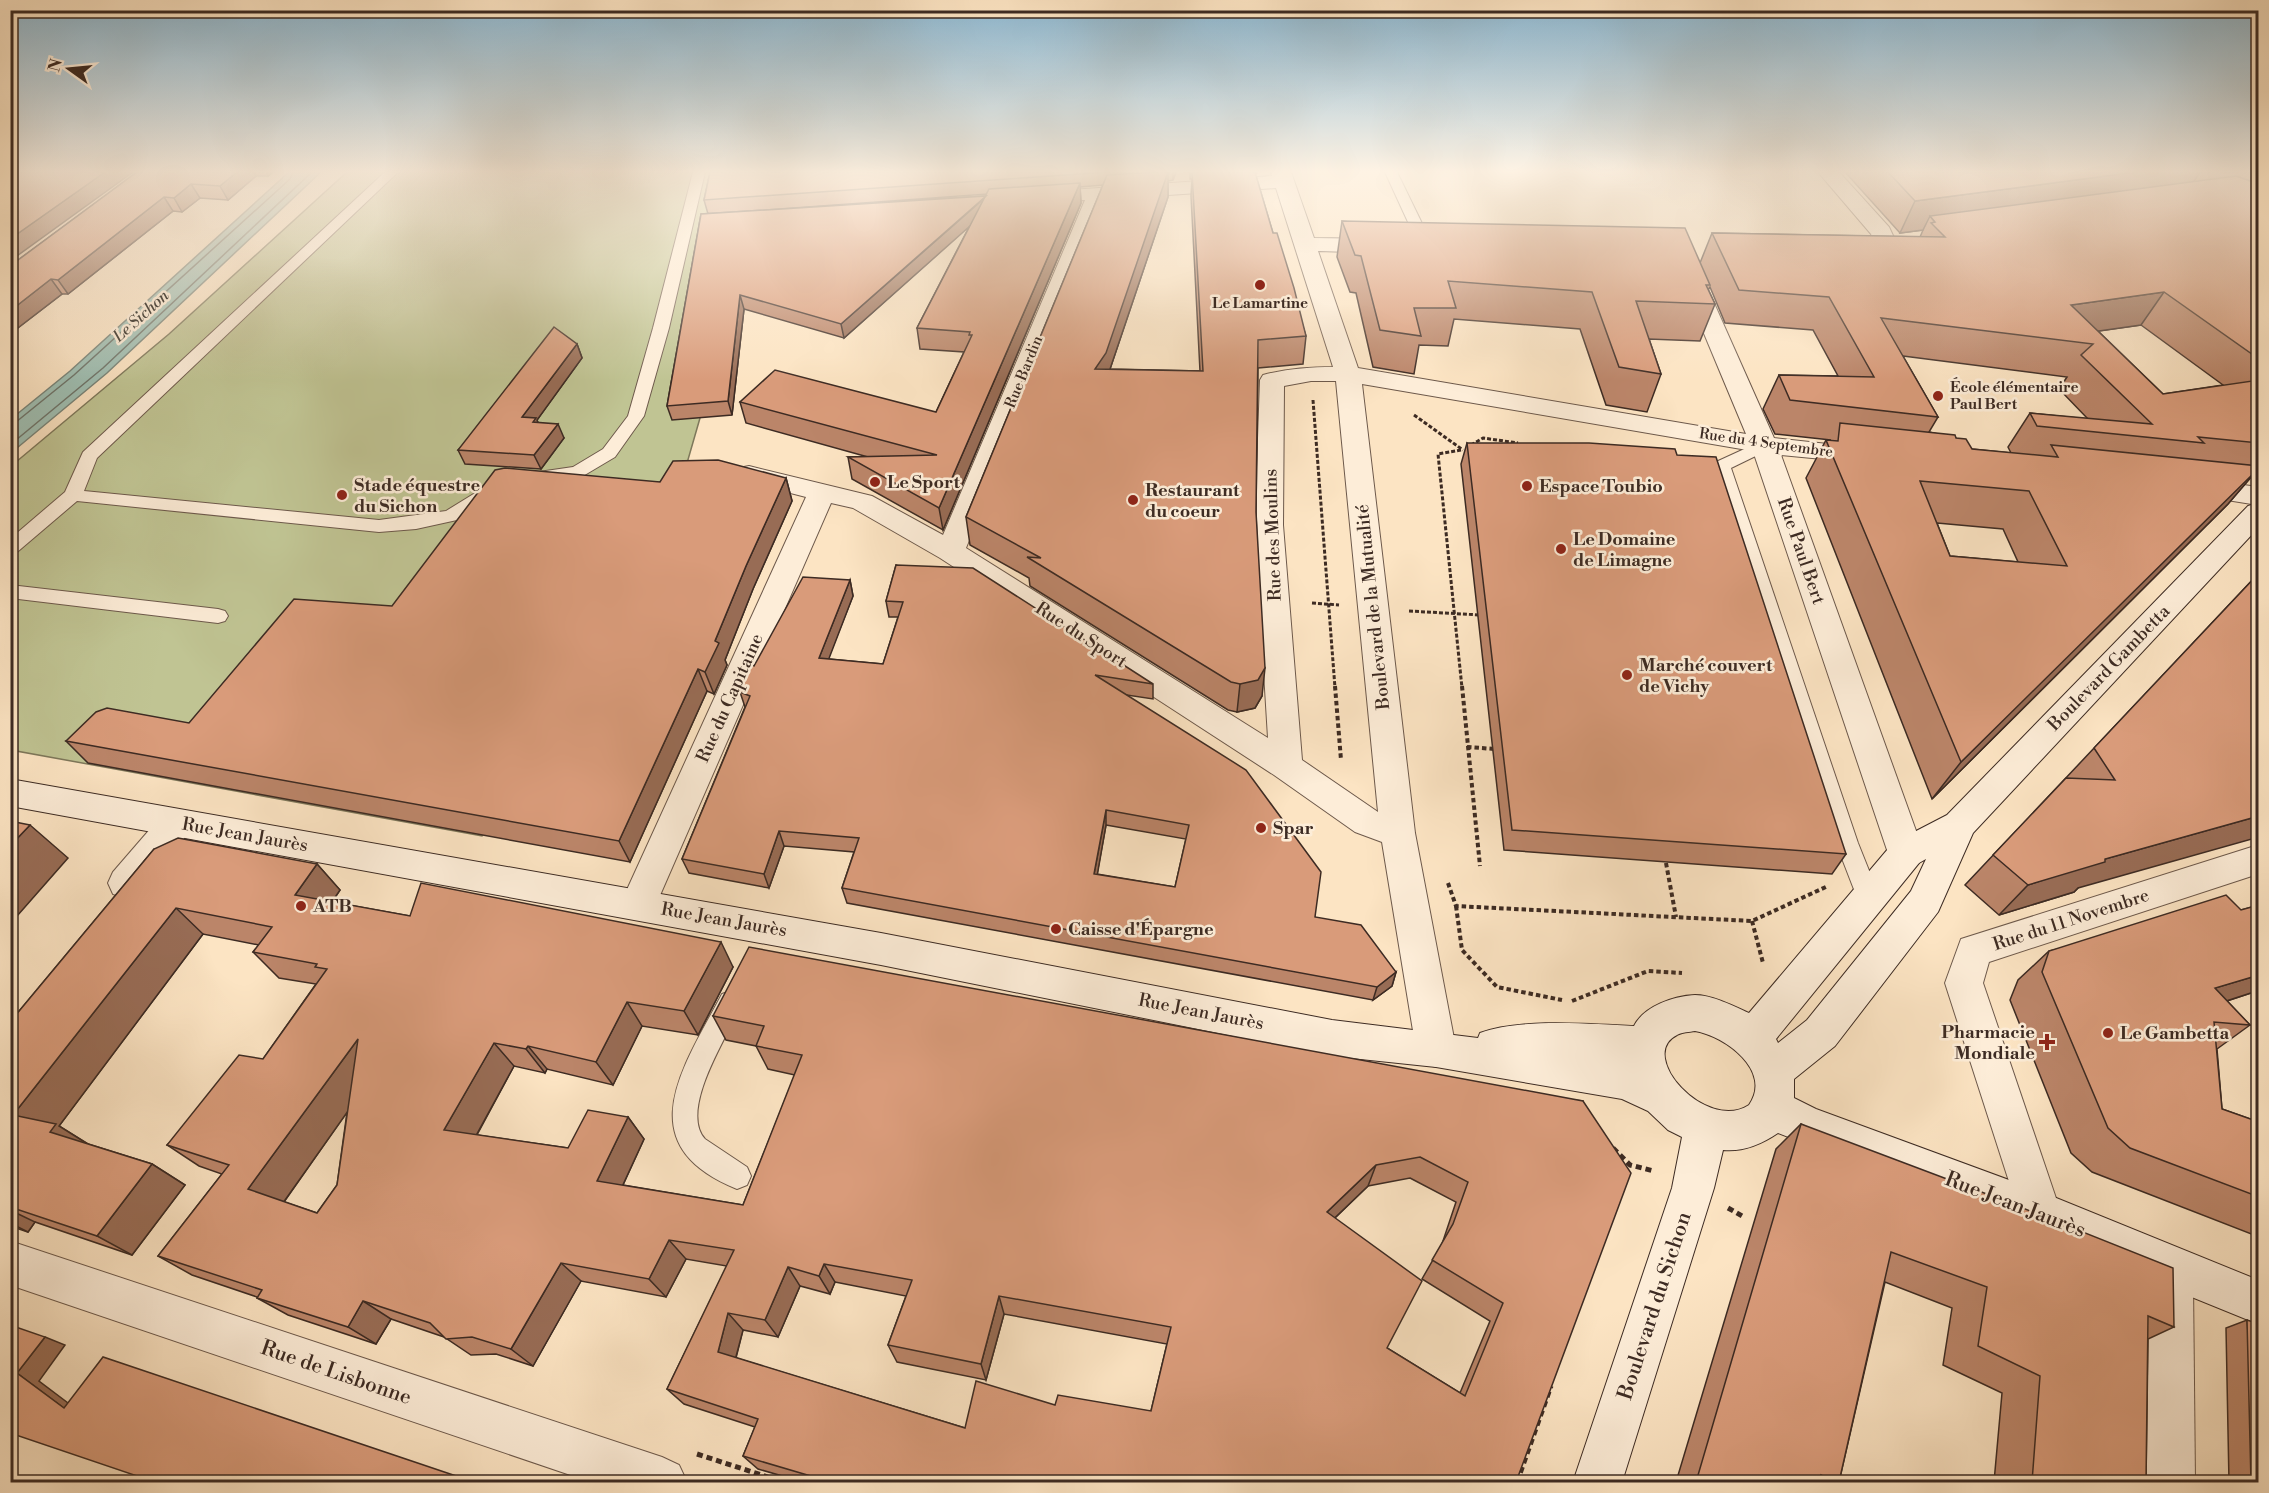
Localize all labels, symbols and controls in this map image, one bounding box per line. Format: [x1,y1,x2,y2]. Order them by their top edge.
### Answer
north arrow [39,39,99,99]
text: N [44,56,67,74]
marker: Le Lamartine [1253,278,1267,292]
water label: Le Sichon [108,285,174,347]
place label: Le Lamartine [1212,294,1308,313]
street label: Rue Bardin [1001,333,1047,411]
place label: École élémentaire Paul Bert [1950,377,2079,414]
marker: École élémentaire Paul Bert [1931,389,1945,403]
street label: Rue du 4 Septembre [1698,424,1834,462]
street label: Rue des Moulins [1259,468,1287,602]
place label: Le Sport [887,471,961,494]
place label: Stade équestre du Sichon [354,474,480,518]
marker: Le Sport [868,475,882,489]
place label: Espace Toubio [1539,475,1663,498]
place label: Restaurant du coeur [1145,479,1240,523]
marker: Espace Toubio [1520,479,1534,493]
marker: Stade équestre du Sichon [335,488,349,502]
marker: Restaurant du coeur [1126,493,1140,507]
street label: Rue Paul Bert [1772,494,1830,608]
street label: Boulevard de la Mutualité [1351,503,1395,712]
place label: Le Domaine de Limagne [1573,528,1676,572]
marker: Le Domaine de Limagne [1554,542,1568,556]
street label: Rue du Sport [1031,597,1132,674]
street label: Boulevard Gambetta [2042,599,2176,737]
street label: Rue du Capitaine [691,630,769,766]
place label: Marché couvert de Vichy [1639,654,1773,698]
marker: Marché couvert de Vichy [1620,668,1634,682]
street label: Rue Jean Jaurès [180,813,310,857]
place label: Spar [1273,817,1314,840]
marker: Spar [1254,821,1268,835]
street label: Rue du 11 Novembre [1990,884,2152,956]
place label: ATB [312,895,352,918]
street label: Rue Jean Jaurès [659,898,789,942]
marker: ATB [294,899,308,913]
place label: Caisse d'Épargne [1068,918,1214,941]
marker: Caisse d'Épargne [1049,922,1063,936]
street label: Rue Jean Jaurès [1136,989,1266,1035]
place label: Pharmacie Mondiale [1941,1021,2035,1065]
place label: Le Gambetta [2120,1022,2229,1045]
marker: Le Gambetta [2101,1026,2115,1040]
marker: Pharmacie Mondiale [2040,1035,2054,1049]
street label: Rue Jean Jaurès [1941,1166,2089,1244]
street label: Boulevard du Sichon [1612,1208,1698,1404]
street label: Rue de Lisbonne [257,1335,415,1411]

